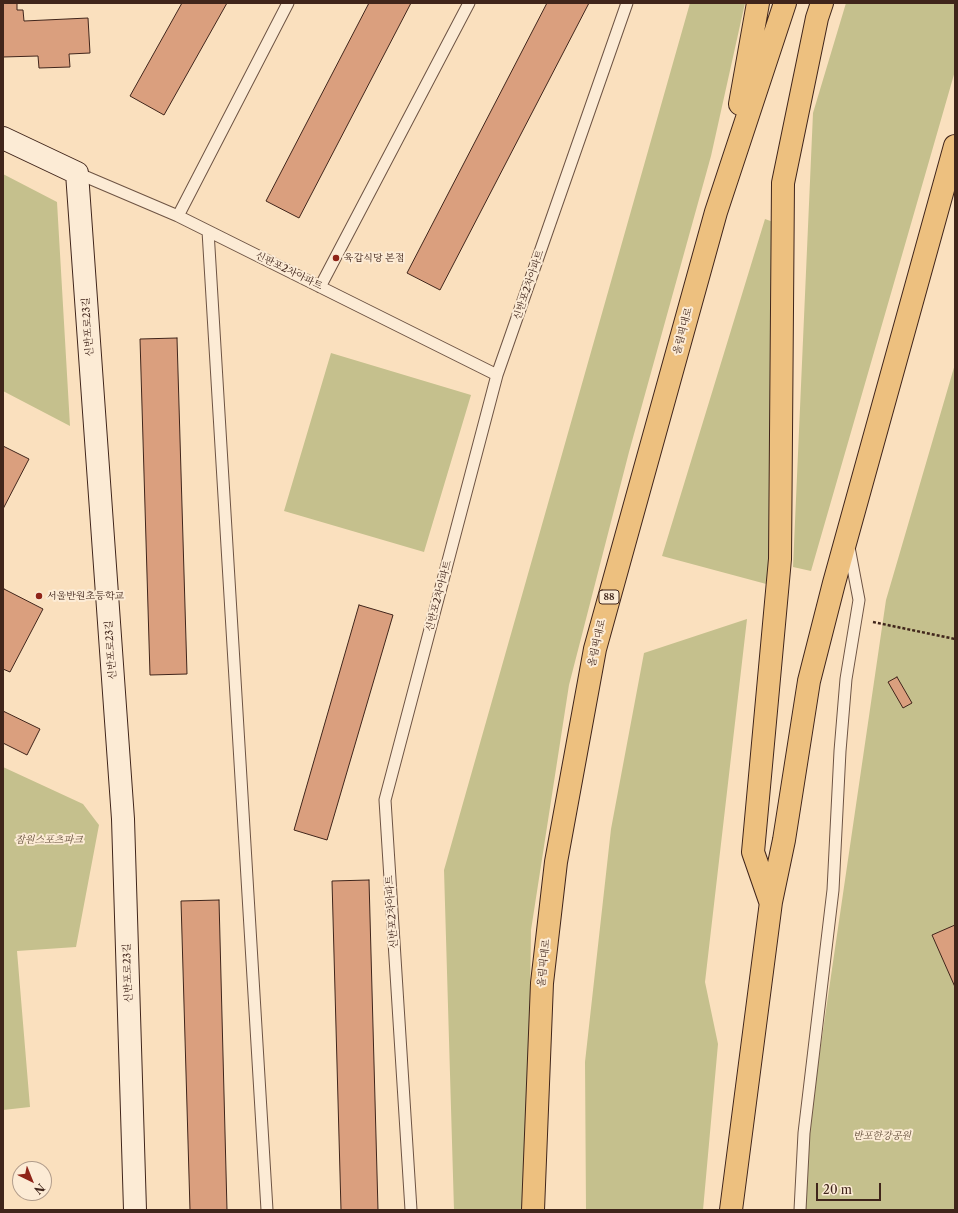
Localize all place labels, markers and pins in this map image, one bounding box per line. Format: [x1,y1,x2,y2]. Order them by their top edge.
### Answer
place label: 육갑식당 본점 [344,252,405,264]
marker: 육갑식당 본점 [331,253,341,263]
place label: 서울반원초등학교 [47,590,124,602]
marker: 서울반원초등학교 [34,591,44,601]

